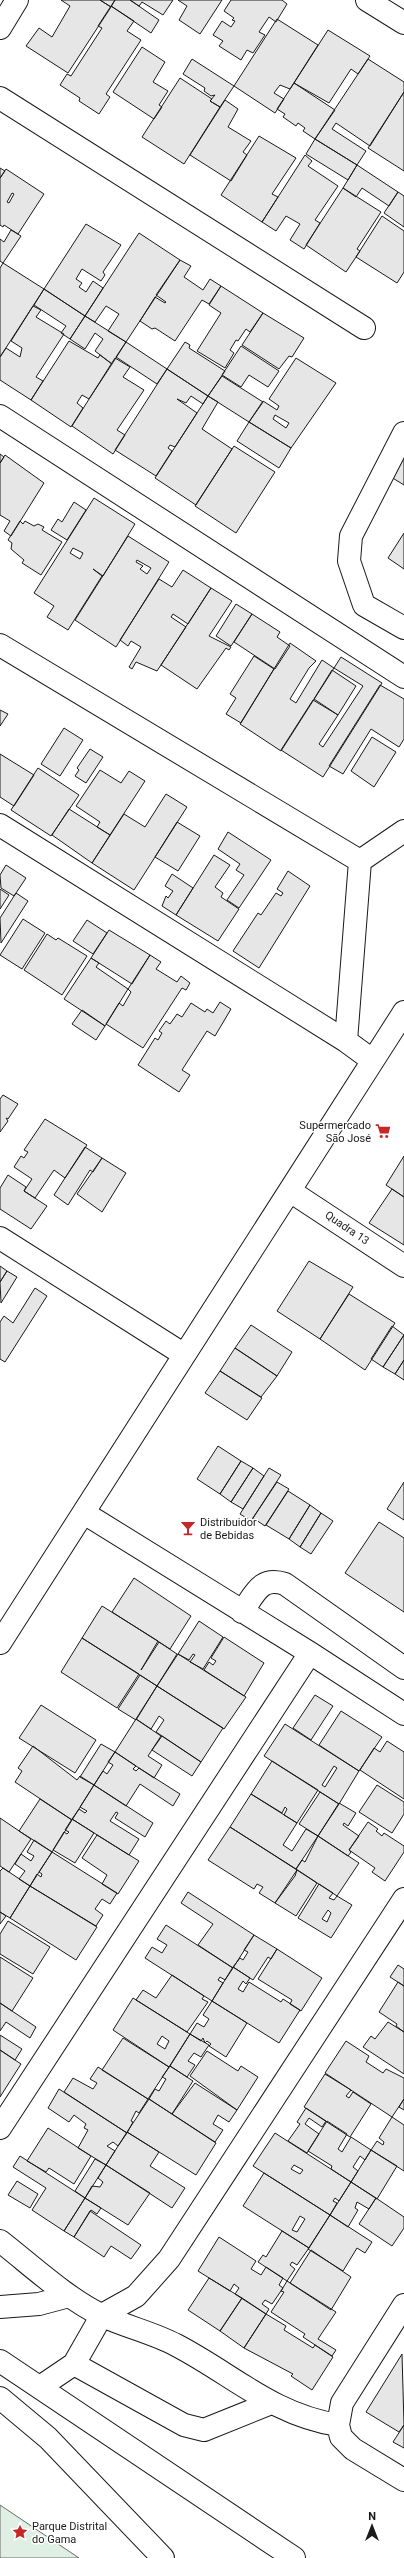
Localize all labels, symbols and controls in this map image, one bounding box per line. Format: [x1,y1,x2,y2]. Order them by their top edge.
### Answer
place label: Supermercado São José [299,1119,371,1145]
supermarket icon: Supermercado São José [374,1122,392,1140]
street label: Quadra 13 [322,1209,372,1247]
place label: Distribuidor de Bebidas [200,1516,257,1542]
bar icon: Distribuidor de Bebidas [179,1519,197,1537]
north arrow [352,2506,392,2546]
text: N [368,2510,376,2523]
place label: Parque Distrital do Gama [32,2520,107,2546]
place icon: Parque Distrital do Gama [11,2523,29,2541]

